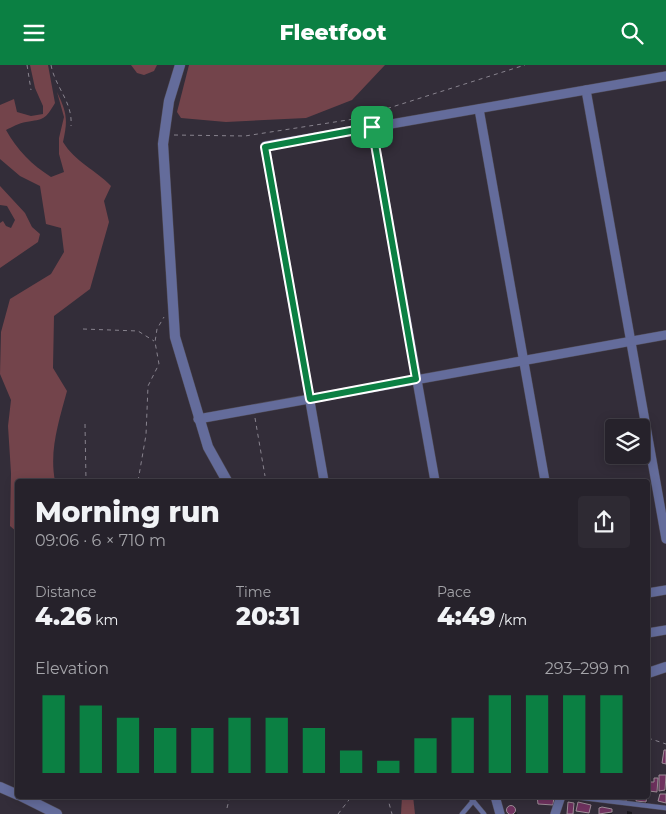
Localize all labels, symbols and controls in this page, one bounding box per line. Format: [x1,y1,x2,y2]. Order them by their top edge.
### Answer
icon: menu [20,19,48,47]
text: Fleetfoot [279,19,387,46]
icon: search [618,19,646,47]
pin [351,106,393,148]
icon: arrive [358,113,386,141]
map controls [605,419,650,464]
button: layers [605,419,650,464]
text: Morning run [35,495,220,529]
button: share [578,496,630,548]
text: 09:06 · 6 × 710 m [35,531,166,550]
text: Distance [35,583,97,601]
text: Time [236,583,271,601]
text: Pace [437,583,471,601]
text: 4.26 [35,601,92,631]
text: 20:31 [236,601,300,631]
text: 4:49 [437,601,495,631]
text: km [92,611,118,629]
text: /km [495,611,527,629]
text: Elevation [35,659,109,678]
text: 293–299 m [545,659,630,678]

